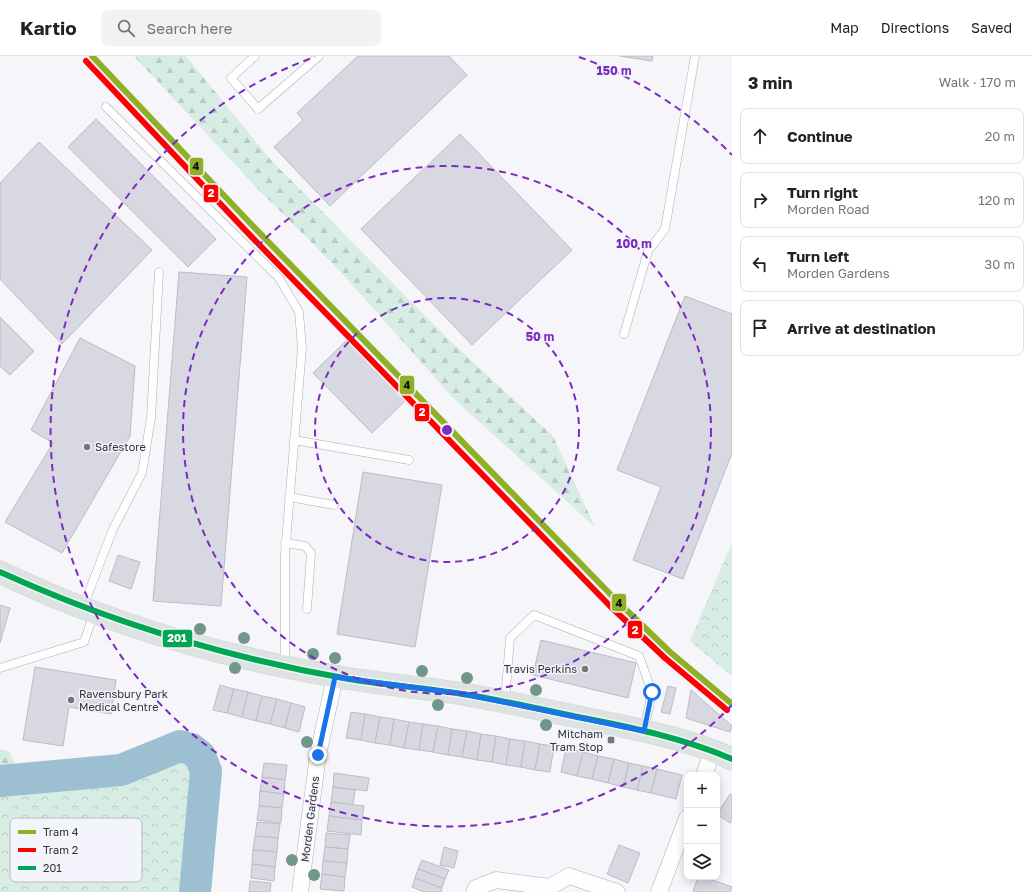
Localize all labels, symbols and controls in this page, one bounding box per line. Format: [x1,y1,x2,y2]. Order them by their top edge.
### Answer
search box [101,10,381,46]
text: Kartio [20,16,77,39]
icon: search [115,17,137,39]
text: Search here [147,19,233,37]
text: Map [830,19,859,36]
text: Directions [881,19,949,36]
text: Saved [971,19,1012,36]
text: 150 m [597,63,631,78]
text: 3 min [748,72,792,93]
text: Walk · 170 m [939,74,1016,90]
icon: ahead [749,125,771,147]
text: Continue [787,127,853,145]
text: 20 m [985,128,1015,144]
line badge: 4 [189,157,204,176]
text: 4 [193,159,200,172]
text: Turn right [787,183,858,201]
line badge: 2 [203,184,219,203]
text: 2 [208,186,215,199]
icon: right [749,189,771,211]
text: 120 m [978,192,1015,208]
text: Morden Road [787,201,870,217]
text: 100 m [616,236,652,251]
text: Turn left [787,247,849,265]
icon: left [749,253,771,275]
text: 30 m [985,256,1015,272]
text: Morden Gardens [787,265,890,281]
icon: arrive [749,317,771,339]
text: Arrive at destination [787,319,936,337]
text: 50 m [526,329,554,344]
line badge: 4 [399,375,415,395]
text: 4 [404,378,411,391]
line badge: 2 [414,403,430,422]
text: 2 [419,405,426,418]
centre of rings [440,423,454,437]
place label: Safestore [95,440,146,453]
marker: Safestore [82,442,92,452]
line badge: 4 [611,593,627,612]
text: 4 [616,596,623,609]
line badge: 2 [627,620,643,639]
text: 2 [632,623,639,636]
line badge: 201 [162,629,193,648]
text: 201 [167,631,187,644]
place label: Travis Perkins [504,662,577,675]
marker: Travis Perkins [580,664,590,674]
route start [643,683,661,701]
place label: Ravensbury Park Medical Centre [79,687,168,713]
marker: Ravensbury Park Medical Centre [66,695,76,705]
place label: Mitcham Tram Stop [550,727,603,753]
marker: Mitcham Tram Stop [606,735,616,745]
route end [309,746,327,764]
map controls [684,772,720,880]
button: + [684,772,720,808]
street label: Morden Gardens [298,775,321,863]
button: − [684,808,720,844]
legend [10,818,142,882]
text: Tram 4 [43,825,79,838]
text: Tram 2 [43,843,78,856]
button: layers [684,844,720,880]
text: 201 [43,861,62,874]

